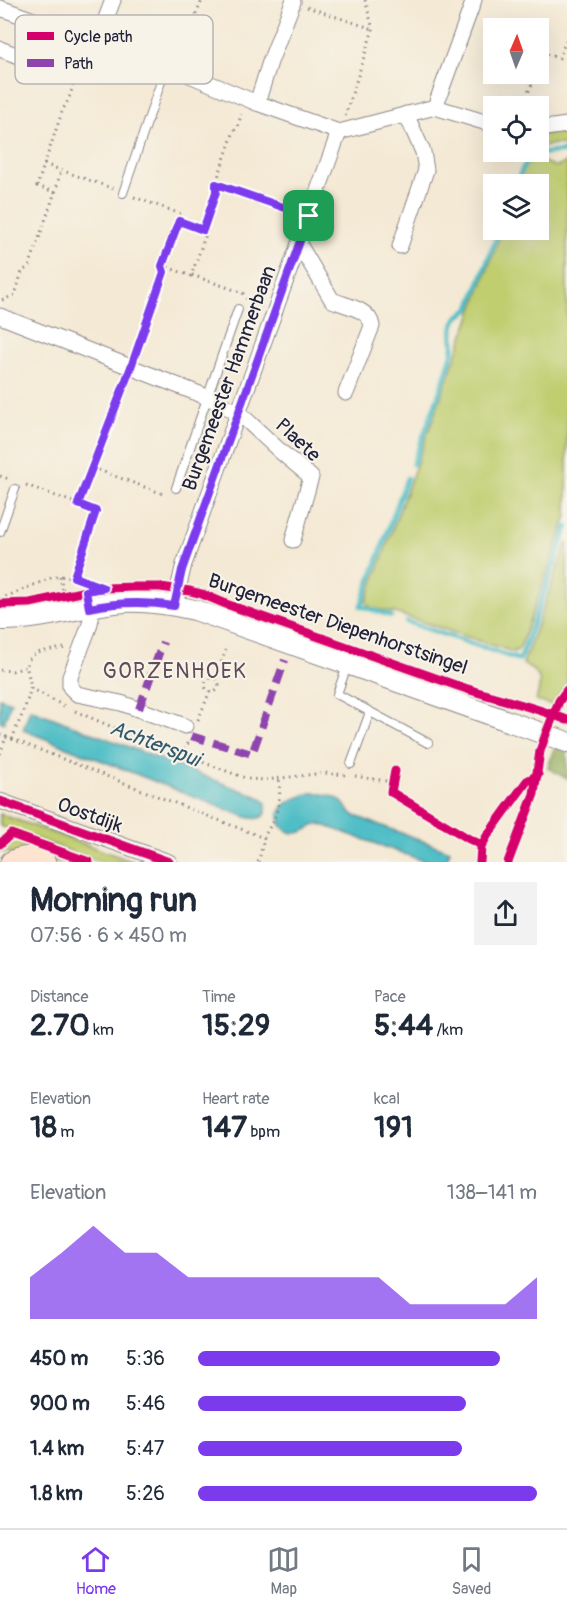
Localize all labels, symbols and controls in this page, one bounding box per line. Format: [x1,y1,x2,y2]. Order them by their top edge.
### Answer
legend [15,15,213,84]
north arrow [483,18,549,84]
map controls [483,18,549,240]
text: Cycle path [64,27,132,47]
text: Path [64,54,93,74]
button: locate [483,96,549,162]
button: layers [483,174,549,240]
pin [283,190,334,241]
icon: arrive [292,199,325,232]
street label: Burgemeester Hammerbaan [177,262,281,494]
street label: Plaete [270,413,326,467]
street label: Burgemeester Diepenhorstsingel [205,568,471,680]
district label: GORZENHOEK [103,658,247,685]
water label: Achterspui [106,715,207,775]
street label: Oostdijk [54,792,127,839]
text: Morning run [30,880,197,921]
button: share [474,882,537,945]
text: 07:56 · 6 × 450 m [30,923,187,948]
text: Distance [30,987,89,1007]
text: Time [202,987,235,1007]
text: Pace [374,987,406,1007]
text: 2.70 [30,1007,90,1044]
text: 15:29 [202,1007,270,1044]
text: 5:44 [374,1007,433,1044]
text: km [90,1020,114,1040]
text: /km [433,1020,463,1040]
text: Elevation [30,1089,91,1109]
text: Heart rate [202,1089,269,1109]
text: kcal [374,1089,400,1109]
text: 18 [30,1109,57,1146]
text: 147 [202,1109,247,1146]
text: 191 [374,1109,413,1146]
text: m [57,1122,75,1142]
text: bpm [247,1122,280,1142]
text: Elevation [30,1180,106,1205]
text: 138–141 m [447,1180,537,1205]
text: 450 m [30,1346,88,1371]
text: 5:36 [126,1346,165,1371]
text: 900 m [30,1391,90,1416]
text: 5:46 [126,1391,165,1416]
text: 1.4 km [30,1436,84,1461]
text: 5:47 [126,1436,164,1461]
text: 1.8 km [30,1481,83,1506]
text: 5:26 [126,1481,165,1506]
tab: Home [76,1543,116,1599]
tab: Map [267,1543,300,1599]
tab: Saved [452,1543,491,1599]

